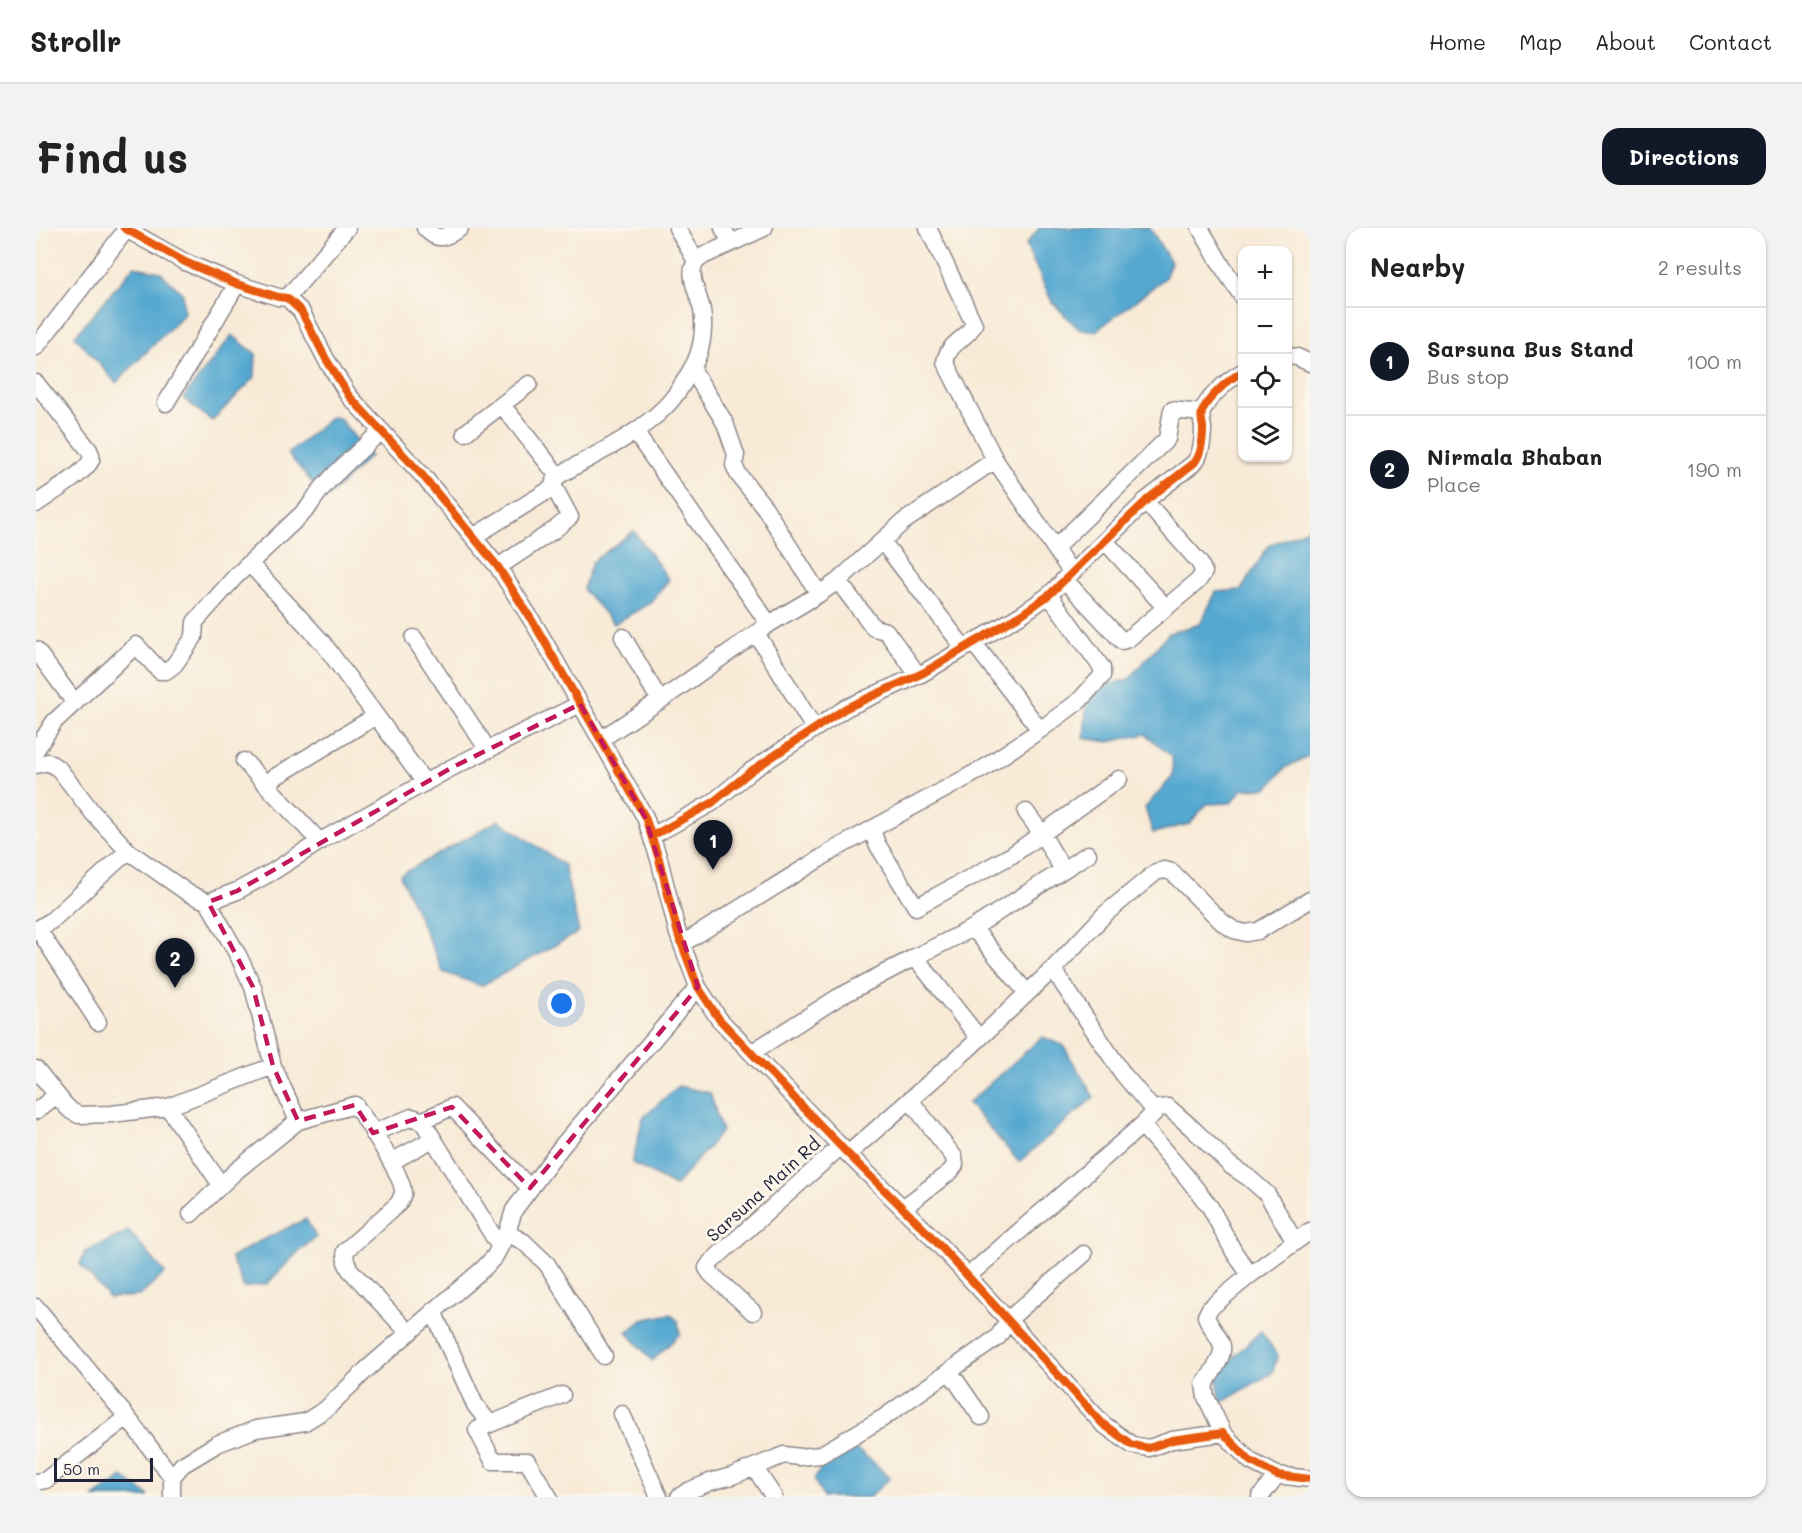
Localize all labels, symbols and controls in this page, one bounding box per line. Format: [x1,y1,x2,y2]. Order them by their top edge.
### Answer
text: Strollr [30,23,121,59]
text: Home [1429,28,1486,55]
text: Map [1519,28,1562,55]
text: About [1595,28,1656,55]
text: Contact [1689,28,1772,55]
button: Directions [1602,128,1766,185]
text: Find us [36,129,188,184]
map controls [1238,246,1292,462]
button: + [1238,246,1292,300]
text: Nearby [1370,250,1465,284]
text: 2 results [1658,254,1742,280]
button: − [1238,300,1292,354]
text: Sarsuna Bus Stand [1427,334,1634,363]
text: 1 [1385,348,1394,374]
text: 100 m [1686,348,1742,374]
button: locate [1238,354,1292,408]
text: Bus stop [1427,363,1509,389]
button: layers [1238,408,1292,462]
text: Nirmala Bhaban [1427,442,1602,471]
text: 2 [1384,456,1395,482]
text: 190 m [1687,456,1742,482]
text: Place [1427,471,1481,497]
pin: 1 [694,820,732,870]
pin: 2 [156,938,194,988]
your location [547,989,576,1018]
street label: Sarsuna Main Rd [701,1131,825,1247]
scale bar [54,1455,153,1482]
text: 50 m [63,1458,100,1479]

